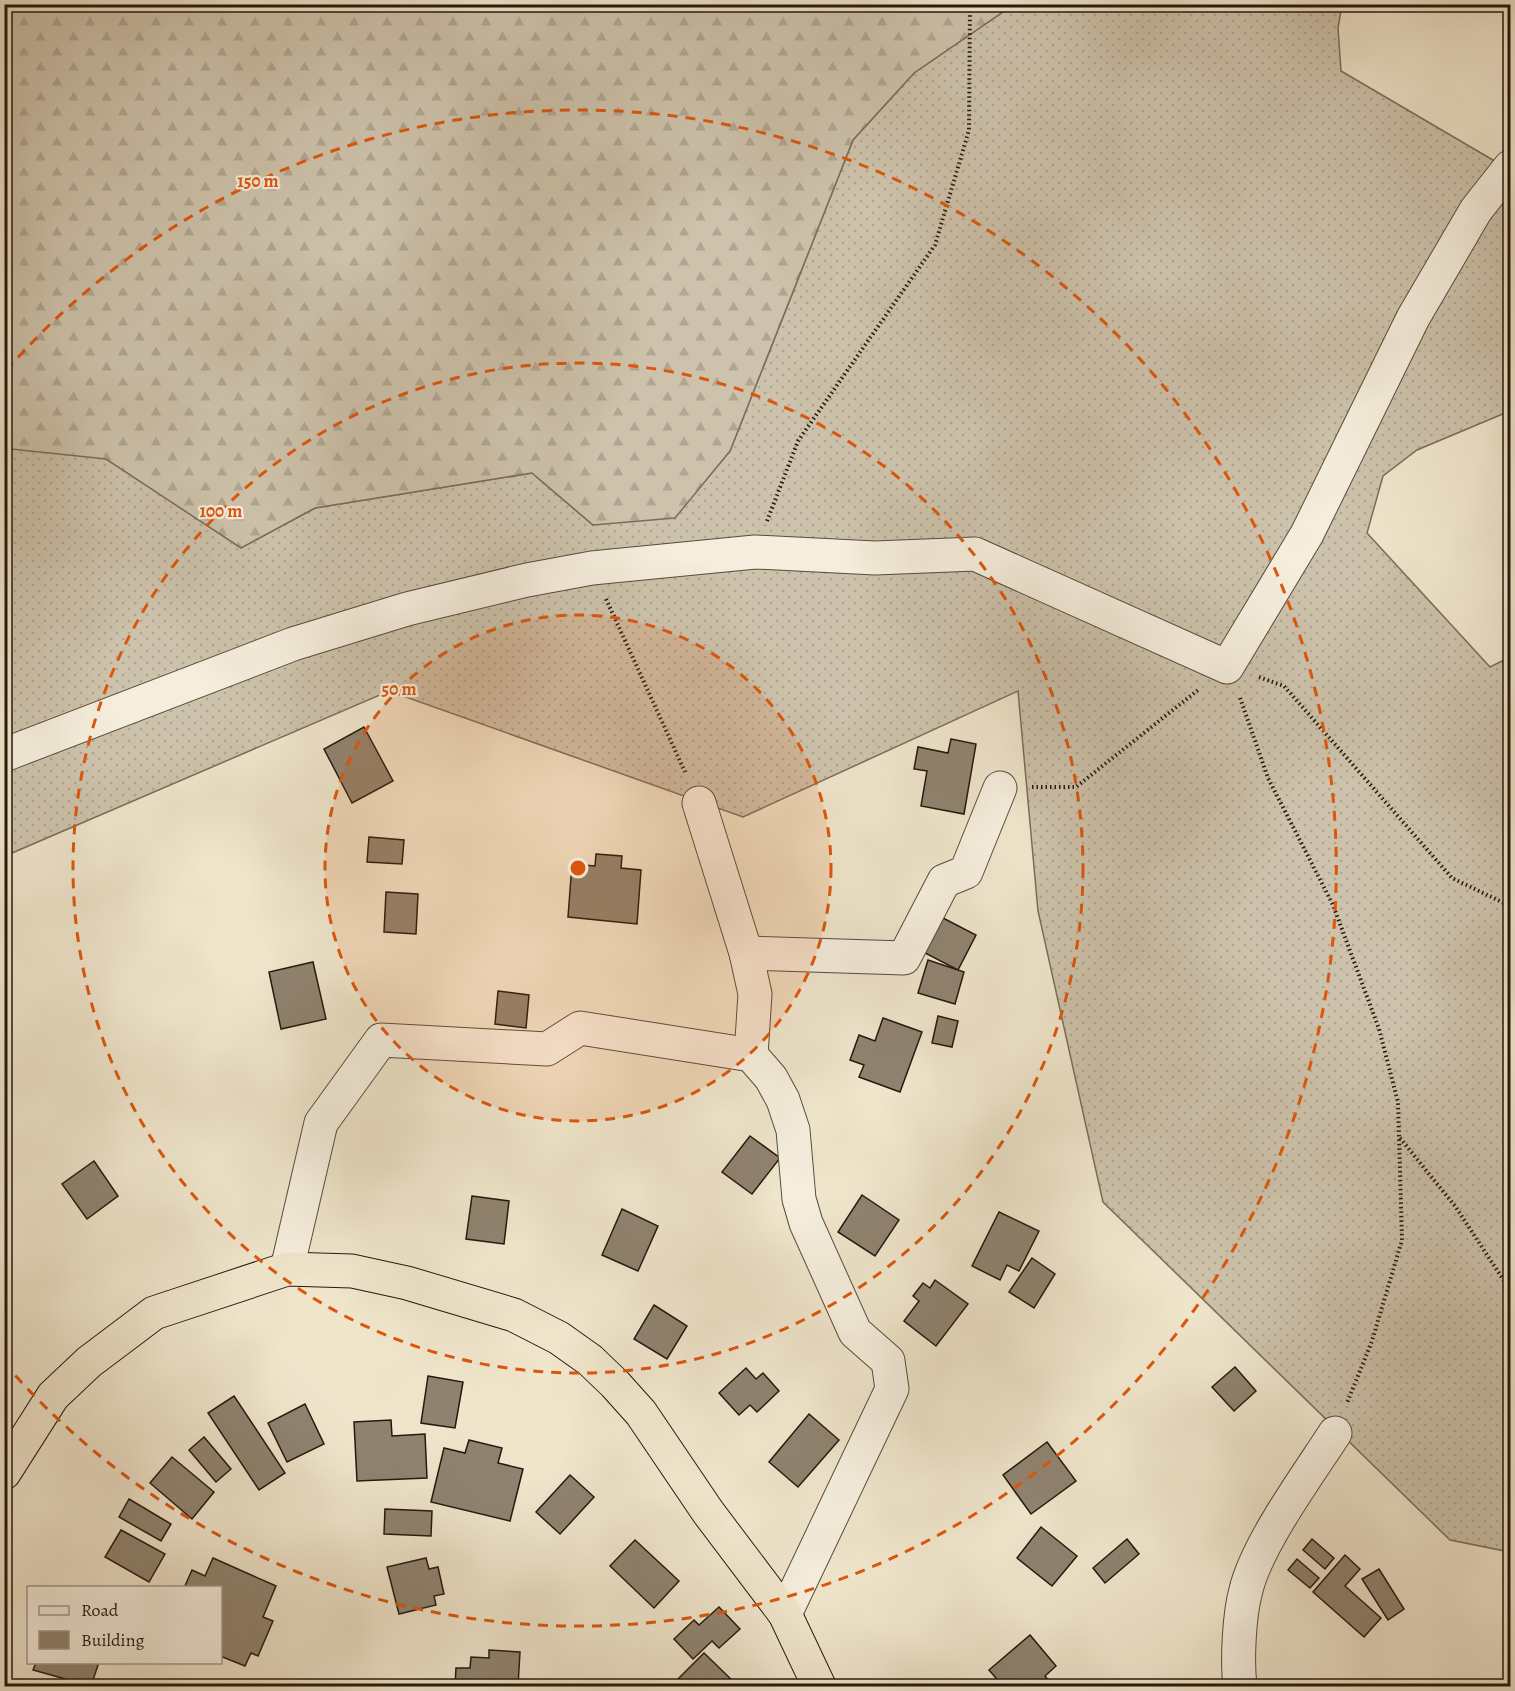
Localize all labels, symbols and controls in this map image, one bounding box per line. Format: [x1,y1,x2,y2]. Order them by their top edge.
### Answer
text: 150 m [237,169,279,193]
text: 100 m [200,499,242,523]
text: 50 m [382,677,416,701]
centre of rings [568,858,588,878]
legend [27,1586,222,1664]
text: Road [81,1598,119,1622]
text: Building [81,1628,145,1652]

